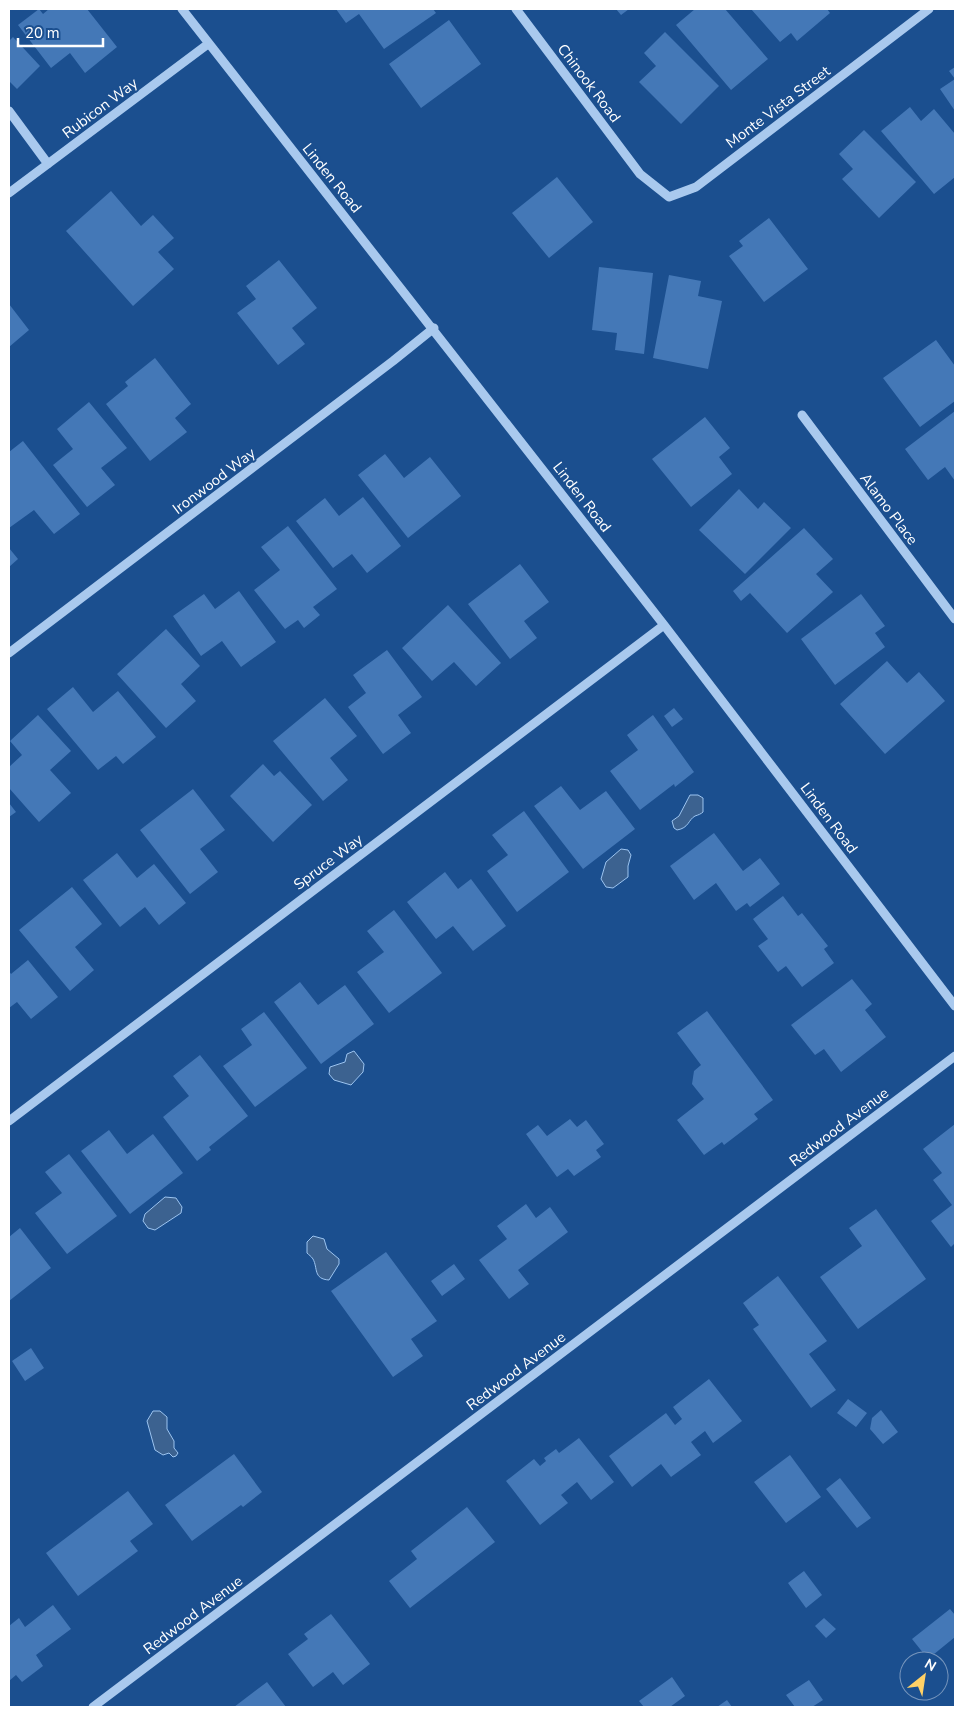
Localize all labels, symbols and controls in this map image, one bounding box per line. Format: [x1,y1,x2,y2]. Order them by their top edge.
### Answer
scale bar [18,15,102,47]
text: 20 m [25,23,60,43]
street label: Chinook Road [553,40,625,126]
street label: Monte Vista Street [722,61,835,153]
street label: Rubicon Way [58,73,142,143]
street label: Linden Road [298,139,366,217]
street label: Ironwood Way [168,443,260,519]
street label: Linden Road [548,458,616,536]
street label: Alamo Place [855,469,923,549]
street label: Linden Road [796,778,862,858]
street label: Spruce Way [289,829,367,895]
street label: Redwood Avenue [785,1083,893,1171]
street label: Redwood Avenue [462,1327,570,1415]
street label: Redwood Avenue [139,1571,247,1659]
north arrow [899,1651,949,1701]
text: N [921,1654,940,1676]

